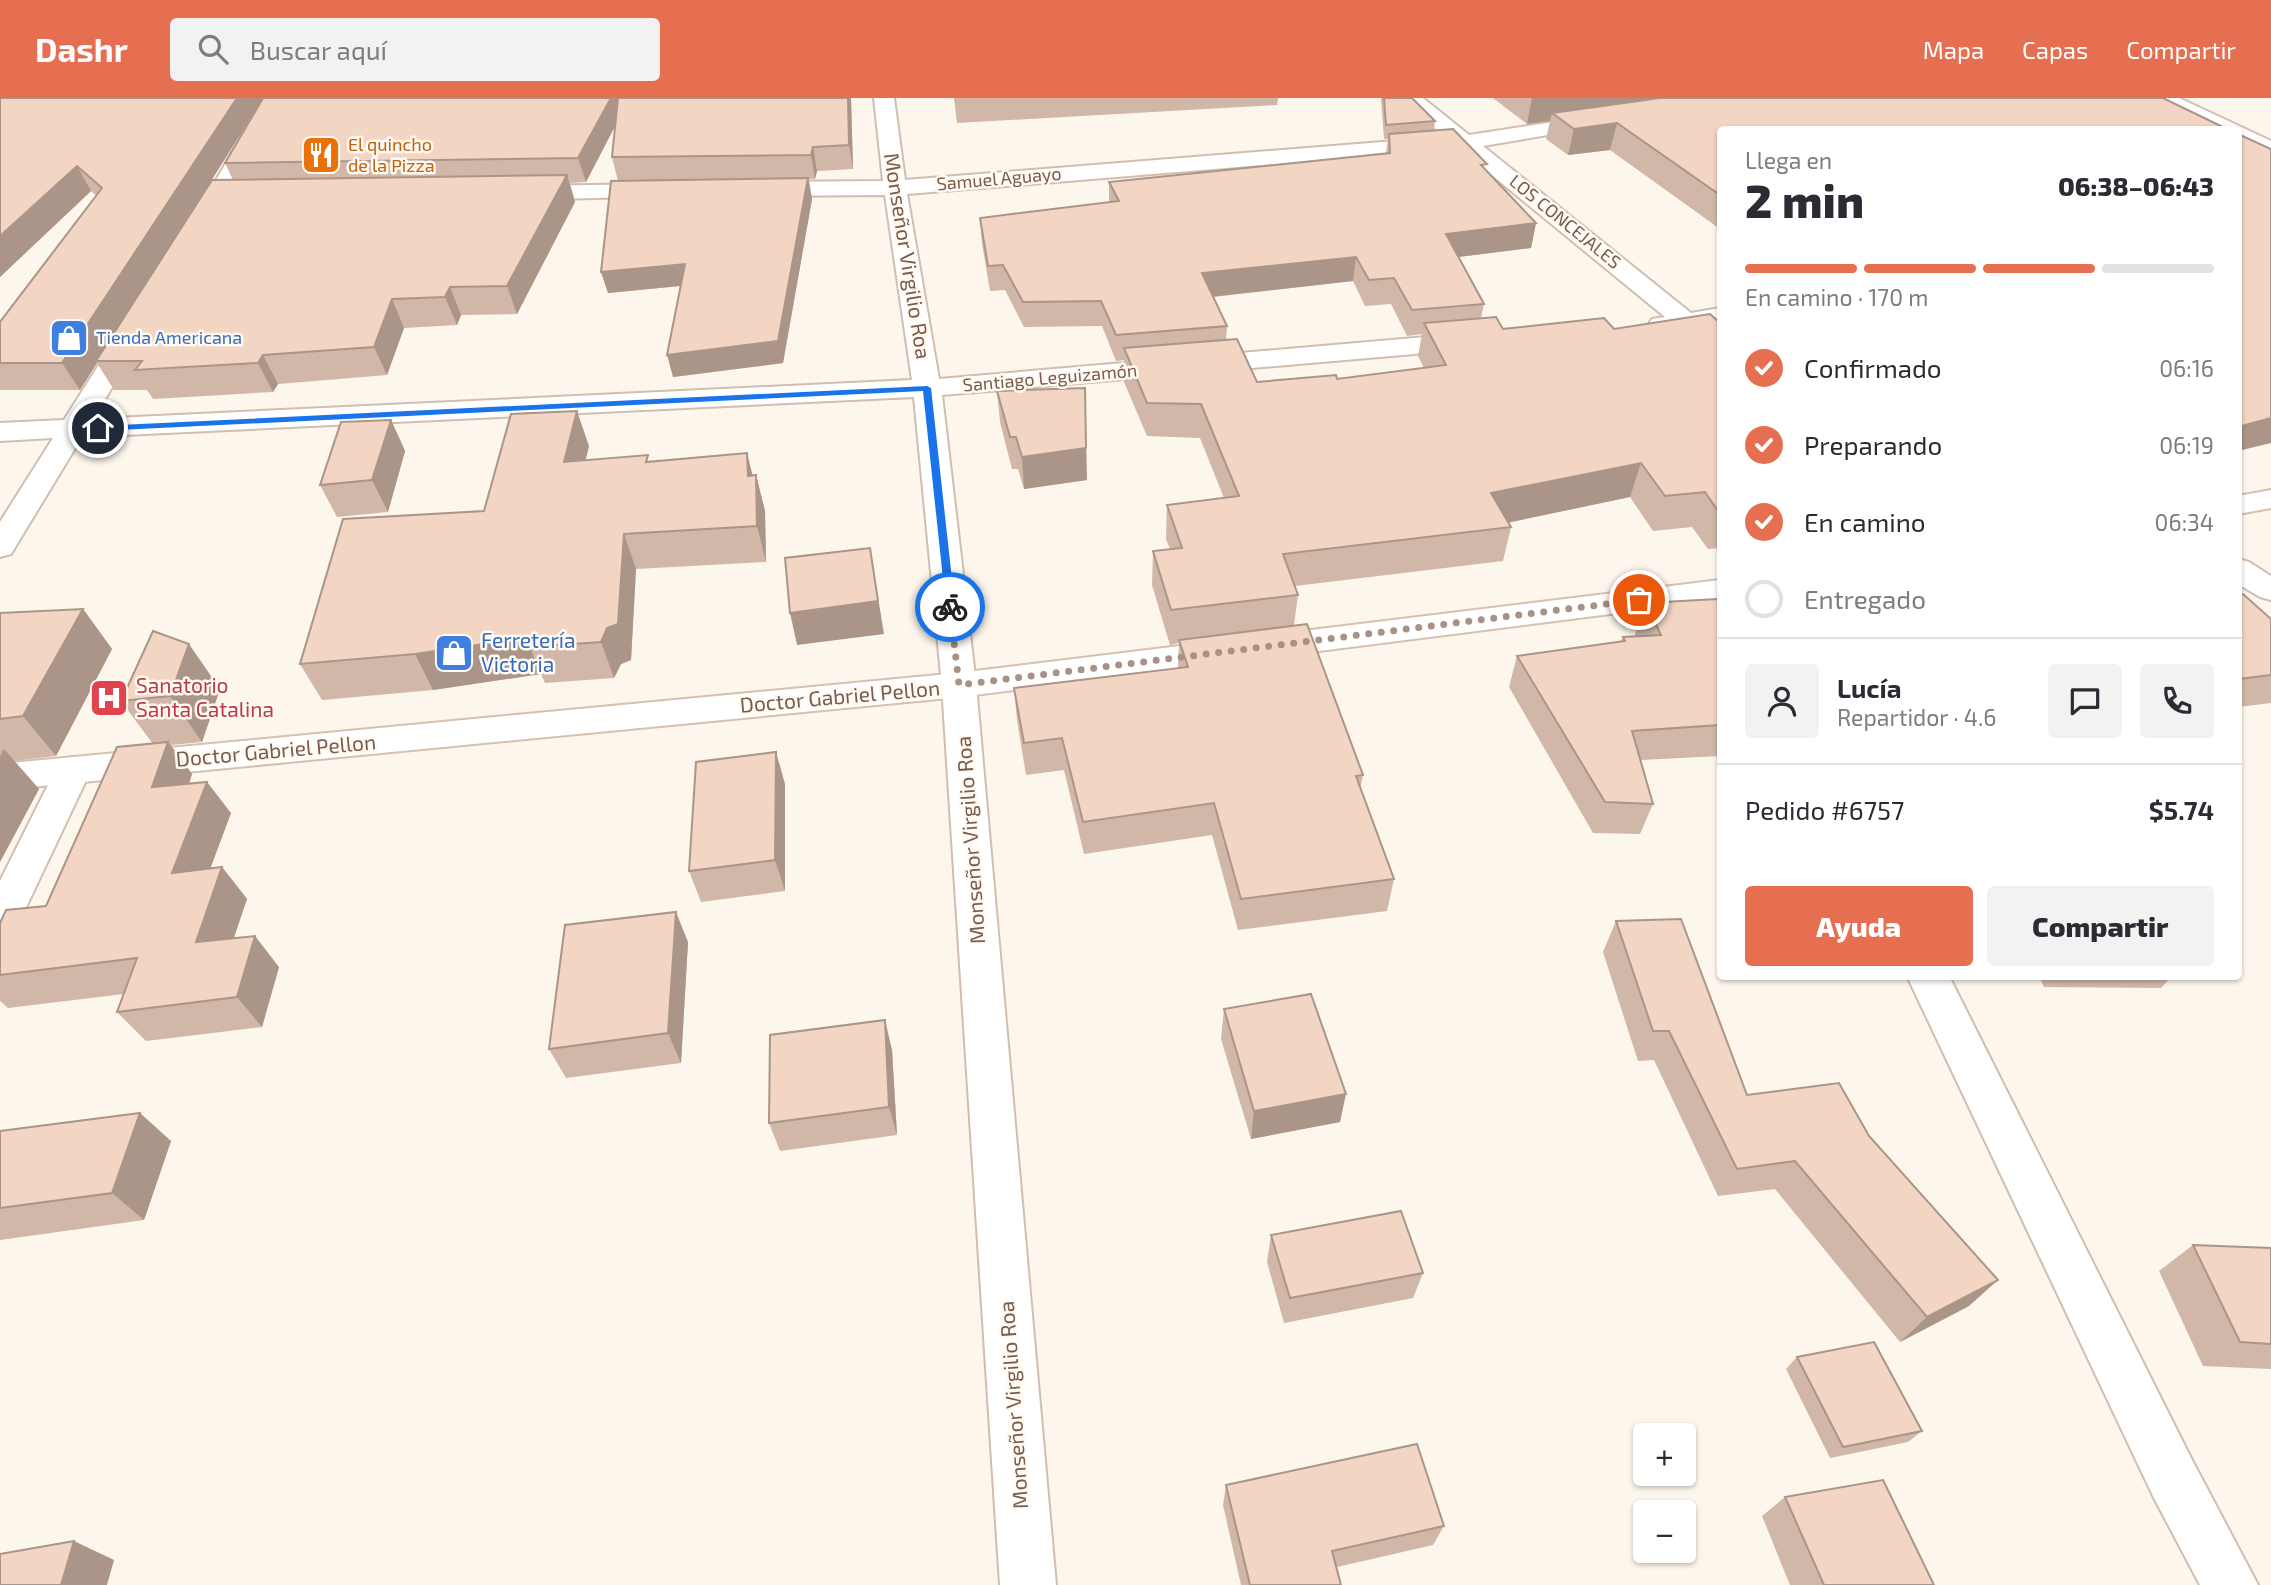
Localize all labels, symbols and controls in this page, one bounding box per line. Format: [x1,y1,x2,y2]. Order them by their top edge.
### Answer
search box [170,18,660,81]
text: Dashr [35,29,128,69]
icon: search [194,30,232,68]
text: Buscar aquí [250,34,387,65]
text: Mapa [1923,35,1984,64]
text: Capas [2022,35,2088,64]
text: Compartir [2126,35,2236,64]
place label: El quincho de la Pizza [348,133,435,176]
restaurant icon: El quincho de la Pizza [300,134,342,176]
text: Llega en [1745,146,1832,174]
street label: Monseñor Virgilio Roa [880,151,937,361]
street label: Samuel Aguayo [936,162,1062,194]
street label: LOS CONCEJALES [1505,170,1626,273]
text: 06:38–06:43 [2058,170,2214,201]
text: 2 min [1745,172,1864,227]
text: En camino · 170 m [1745,283,1928,311]
shop icon: Tienda Americana [48,317,90,359]
place label: Tienda Americana [96,326,242,348]
icon: check [1745,349,1783,387]
text: Confirmado [1804,352,1942,383]
text: 06:16 [2159,354,2214,382]
street label: Santiago Leguizamón [962,358,1138,396]
pin [68,398,128,458]
icon: home [79,409,117,447]
icon: check [1745,426,1783,464]
text: Preparando [1804,429,1942,460]
text: 06:19 [2159,431,2214,459]
icon: check [1745,503,1783,541]
text: En camino [1804,506,1926,537]
text: 06:34 [2155,508,2214,536]
pin [1609,570,1669,630]
courier [915,572,985,642]
icon: bag [1620,581,1658,619]
text: Entregado [1804,583,1926,614]
icon: bike [931,588,969,626]
place label: Ferretería Victoria [481,627,576,676]
shop icon: Ferretería Victoria [433,632,475,674]
button: person [1745,664,1819,738]
button: chat [2048,664,2122,738]
button: phone [2140,664,2214,738]
place label: Sanatorio Santa Catalina [136,672,274,721]
text: Lucía [1837,672,1902,703]
street label: Doctor Gabriel Pellon [739,674,941,717]
hospital icon: Sanatorio Santa Catalina [88,677,130,719]
text: Repartidor · 4.6 [1837,703,1996,731]
street label: Doctor Gabriel Pellon [175,728,377,771]
street label: Monseñor Virgilio Roa [950,735,989,945]
text: Pedido #6757 [1745,794,1904,825]
text: $5.74 [2149,794,2214,825]
button: Ayuda [1745,886,1973,966]
button: Compartir [1987,886,2214,966]
street label: Monseñor Virgilio Roa [993,1300,1032,1510]
map controls [1633,1423,1696,1563]
button: + [1633,1423,1696,1486]
button: − [1633,1500,1696,1563]

